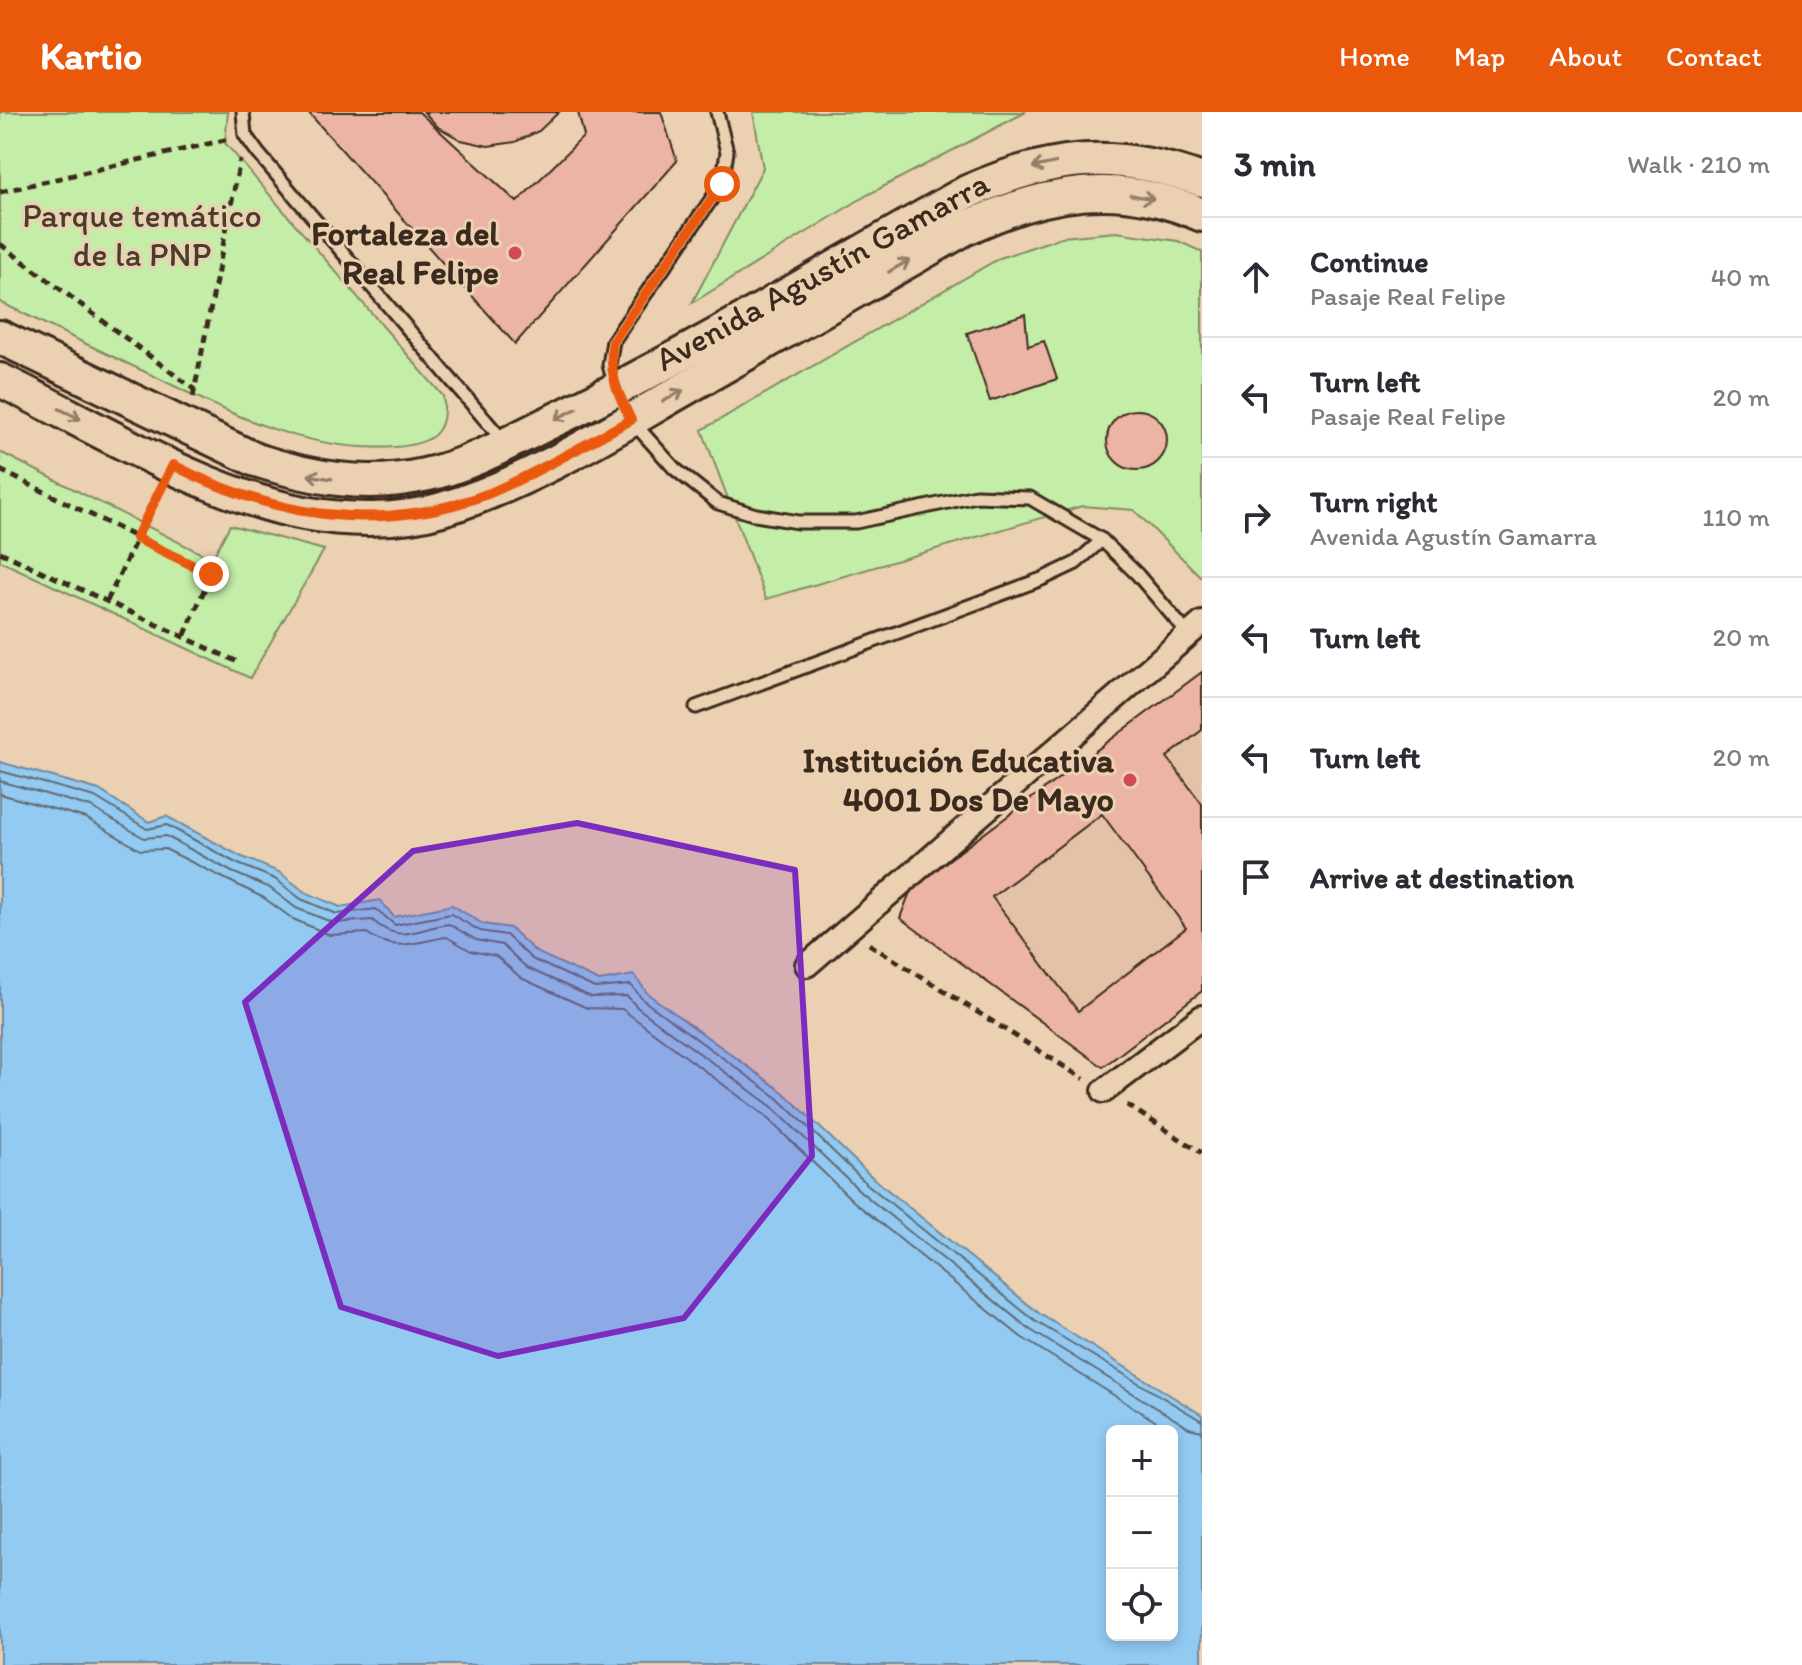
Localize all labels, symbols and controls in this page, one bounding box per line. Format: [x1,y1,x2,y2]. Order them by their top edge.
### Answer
text: Kartio [40,33,142,79]
text: Home [1339,39,1410,73]
text: Map [1454,39,1505,73]
text: About [1549,39,1622,73]
text: Contact [1666,39,1762,73]
text: 3 min [1234,144,1316,185]
text: Walk · 210 m [1627,148,1770,180]
one-way arrow [1031,158,1057,173]
street label: Avenida Agustín Gamarra [648,162,996,380]
route start [704,166,740,202]
one-way arrow [1129,191,1154,206]
park label: Parque temático de la PNP [22,195,262,275]
place label: Fortaleza del Real Felipe [311,213,499,293]
text: Continue [1310,243,1429,280]
marker: Fortaleza del Real Felipe [506,244,524,262]
icon: ahead [1234,255,1278,299]
one-way arrow [887,258,910,274]
text: 40 m [1711,261,1770,293]
text: Pasaje Real Felipe [1310,280,1506,312]
text: Turn left [1310,363,1421,400]
icon: left [1234,375,1278,419]
text: 20 m [1713,381,1770,413]
one-way arrow [661,388,684,404]
text: Pasaje Real Felipe [1310,400,1506,432]
one-way arrow [58,407,82,422]
one-way arrow [555,407,579,422]
one-way arrow [308,469,333,484]
text: Turn right [1310,483,1438,520]
icon: right [1234,495,1278,539]
text: 110 m [1702,501,1770,533]
text: Avenida Agustín Gamarra [1310,520,1597,552]
route end [193,556,229,592]
icon: left [1234,615,1278,659]
text: Turn left [1310,619,1421,656]
text: 20 m [1713,621,1770,653]
icon: left [1234,735,1278,779]
text: Turn left [1310,739,1421,776]
place label: Institución Educativa 4001 Dos De Mayo [802,740,1114,820]
text: 20 m [1713,741,1770,773]
marker: Institución Educativa 4001 Dos De Mayo [1121,771,1139,789]
icon: arrive [1234,855,1278,899]
text: Arrive at destination [1310,859,1574,896]
map controls [1106,1425,1178,1641]
button: + [1106,1425,1178,1497]
button: − [1106,1497,1178,1569]
button: locate [1106,1569,1178,1641]

